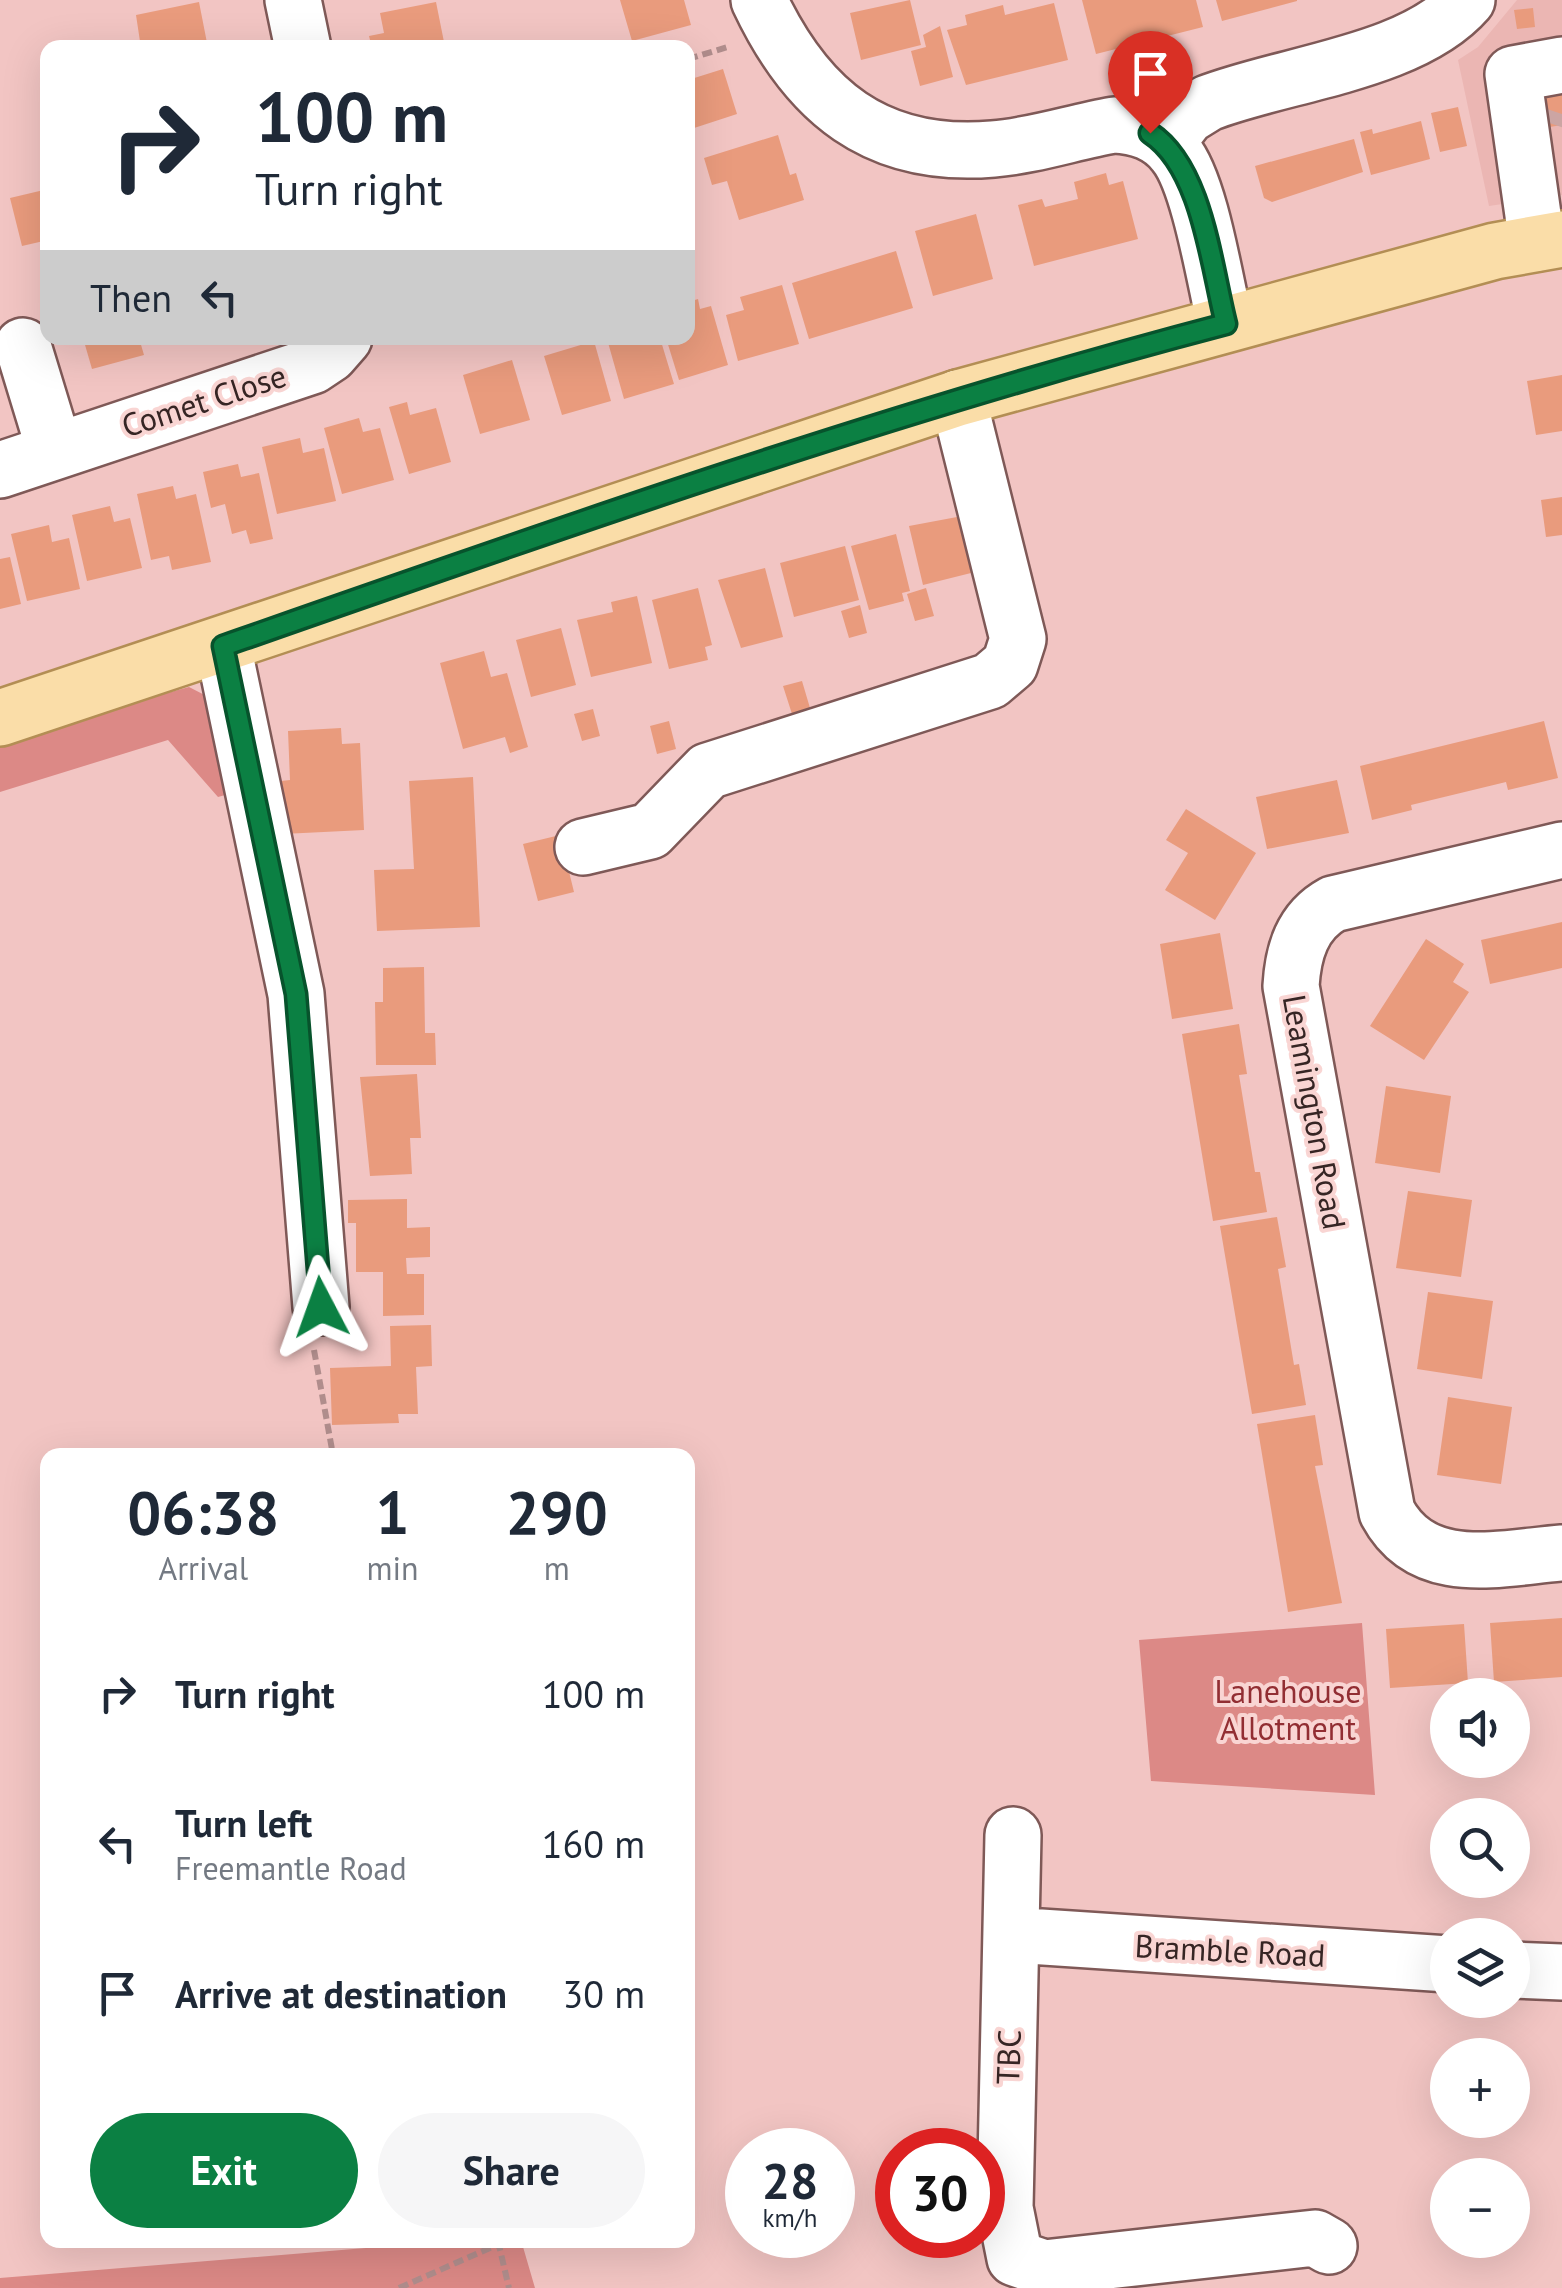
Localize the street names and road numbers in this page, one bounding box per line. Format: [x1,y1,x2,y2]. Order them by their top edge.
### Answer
street label: Comet Close [116,354,291,446]
street label: Leamington Road [1274,991,1356,1232]
street label: Bramble Road [1134,1924,1326,1976]
street label: TBC [986,2029,1030,2085]

